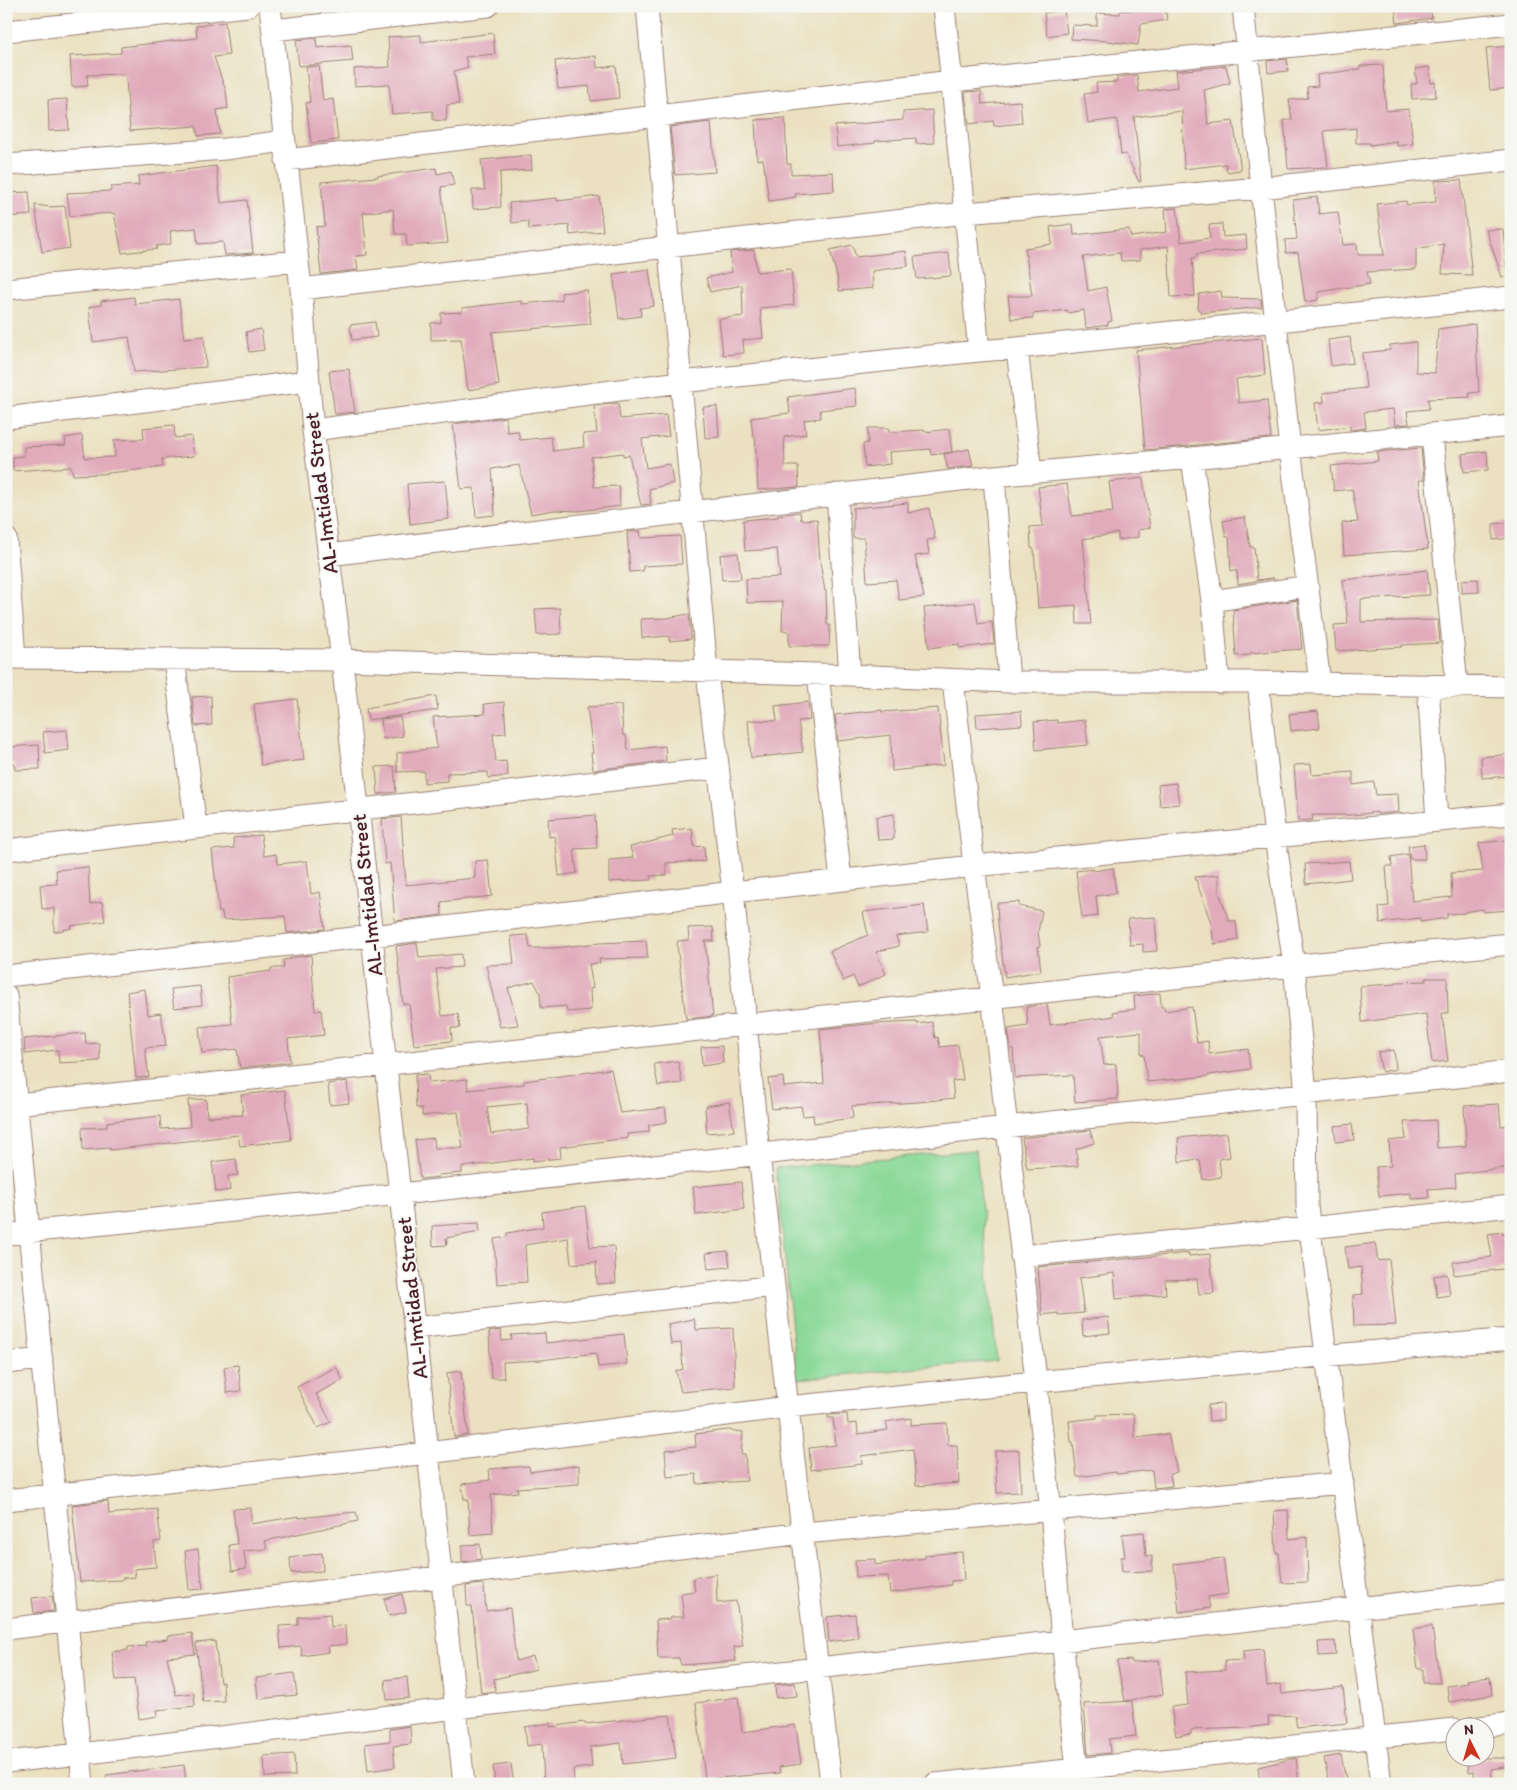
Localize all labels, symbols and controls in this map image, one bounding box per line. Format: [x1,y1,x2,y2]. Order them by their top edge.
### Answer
street label: AL-Imtidad Street [298,411,343,575]
street label: AL-Imtidad Street [346,813,387,977]
street label: AL-Imtidad Street [391,1216,432,1380]
north arrow [1444,1718,1494,1768]
text: N [1463,1721,1474,1738]

